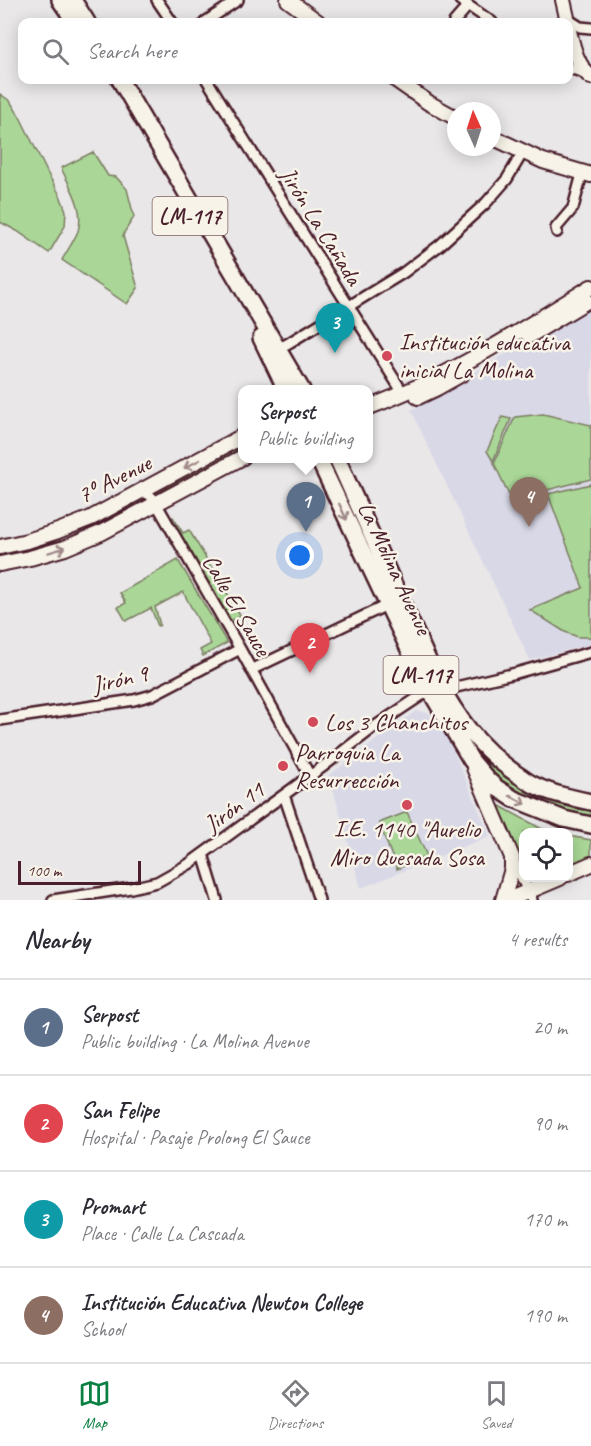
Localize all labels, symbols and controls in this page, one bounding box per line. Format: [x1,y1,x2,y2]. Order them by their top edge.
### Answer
search box [18,18,573,84]
icon: search [39,35,72,68]
text: Search here [87,37,177,65]
north arrow [447,102,501,156]
street label: Jirón La Cañada [272,160,370,292]
road number: LM-117 [152,197,228,235]
pin: 3 [316,304,354,353]
place label: Institución educativa inicial La Molina [399,327,571,385]
marker: Institución educativa inicial La Molina [380,349,394,363]
popup [238,385,373,463]
text: Serpost [258,398,315,426]
text: Public building [258,426,353,451]
street label: 7º Avenue [72,447,158,510]
one-way arrow [183,459,201,470]
pin: 4 [510,478,548,527]
pin: 1 [286,482,326,532]
street label: La Molina Avenue [351,497,440,641]
one-way arrow [338,502,350,520]
your location [285,541,314,570]
one-way arrow [47,544,66,555]
street label: Calle El Sauce [196,549,279,663]
pin: 2 [290,624,330,673]
road number: LM-117 [384,656,458,694]
street label: Jirón 9 [88,658,153,700]
place label: Los 3 Chanchitos [325,707,469,737]
marker: Los 3 Chanchitos [306,715,320,729]
place label: Parroquia La Resurrección [295,737,401,795]
marker: Parroquia La Resurrección [276,759,290,773]
street label: Jirón 11 [197,774,271,840]
one-way arrow [508,795,526,806]
marker: I.E. 1140 "Aurelio Miro Quesada Sosa [400,798,414,812]
place label: I.E. 1140 "Aurelio Miro Quesada Sosa [330,814,485,872]
map controls [519,828,573,882]
button: locate [519,828,573,882]
scale bar [18,858,141,886]
text: 100 m [27,861,61,881]
text: Nearby [24,923,89,956]
text: 4 results [508,927,567,952]
text: Serpost [81,1001,138,1029]
text: 1 [39,1015,48,1040]
text: 20 m [533,1015,567,1040]
text: Public building · La Molina Avenue [81,1029,309,1054]
text: San Felipe [81,1097,158,1125]
text: 2 [39,1111,48,1136]
text: 90 m [533,1111,567,1136]
text: Hospital · Pasaje Prolong El Sauce [81,1125,309,1150]
text: Promart [81,1193,145,1221]
text: 3 [39,1207,48,1232]
text: 170 m [524,1207,567,1232]
text: Place · Calle La Cascada [81,1221,244,1246]
text: Institución Educativa Newton College [81,1289,362,1317]
text: 4 [39,1303,48,1328]
text: 190 m [524,1303,567,1328]
text: School [81,1317,124,1342]
tab: Map [78,1377,111,1433]
tab: Directions [268,1377,323,1433]
tab: Saved [480,1377,513,1433]

